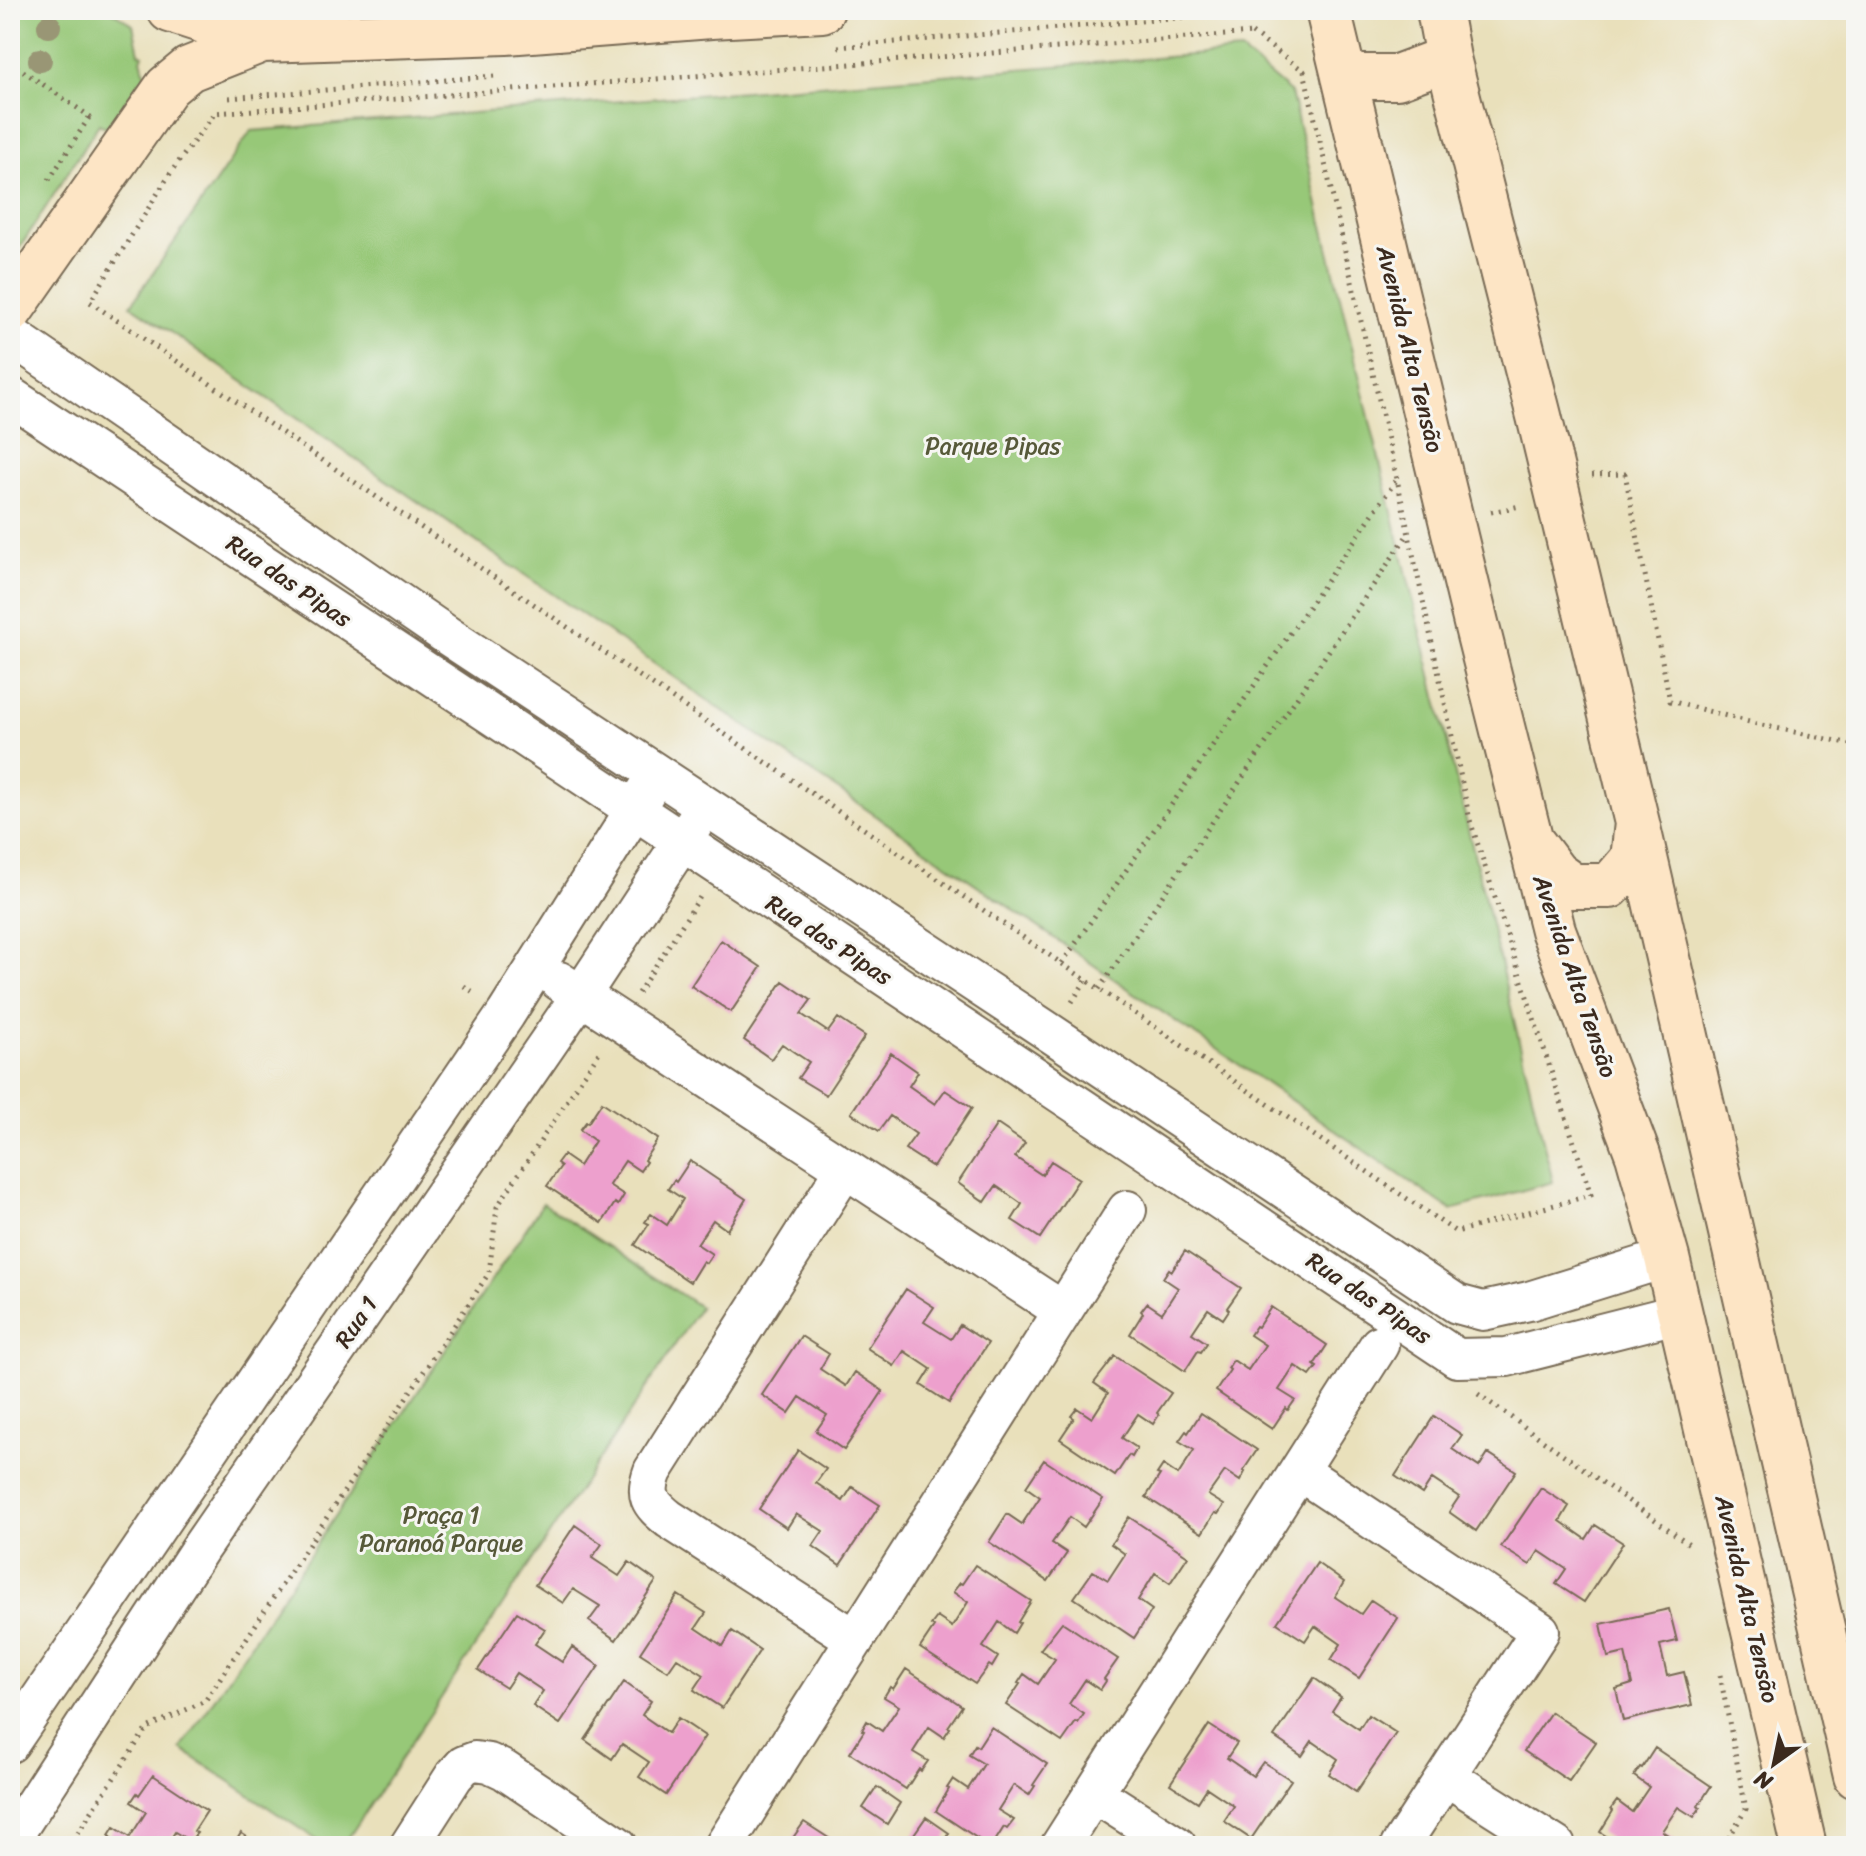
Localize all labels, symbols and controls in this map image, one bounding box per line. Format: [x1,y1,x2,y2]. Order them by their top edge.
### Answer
street label: Avenida Alta Tensão [1364,240,1456,457]
park label: Parque Pipas [925,425,1062,467]
street label: Rua das Pipas [217,523,361,639]
street label: Avenida Alta Tensão [1520,868,1630,1083]
street label: Rua das Pipas [757,883,902,998]
street label: Rua das Pipas [1297,1240,1441,1356]
street label: Rua 1 [323,1287,389,1357]
street label: Avenida Alta Tensão [1702,1490,1791,1707]
park label: Praça 1 Paranoá Parque [359,1494,524,1564]
north arrow [1734,1724,1814,1804]
text: N [1746,1759,1781,1801]

